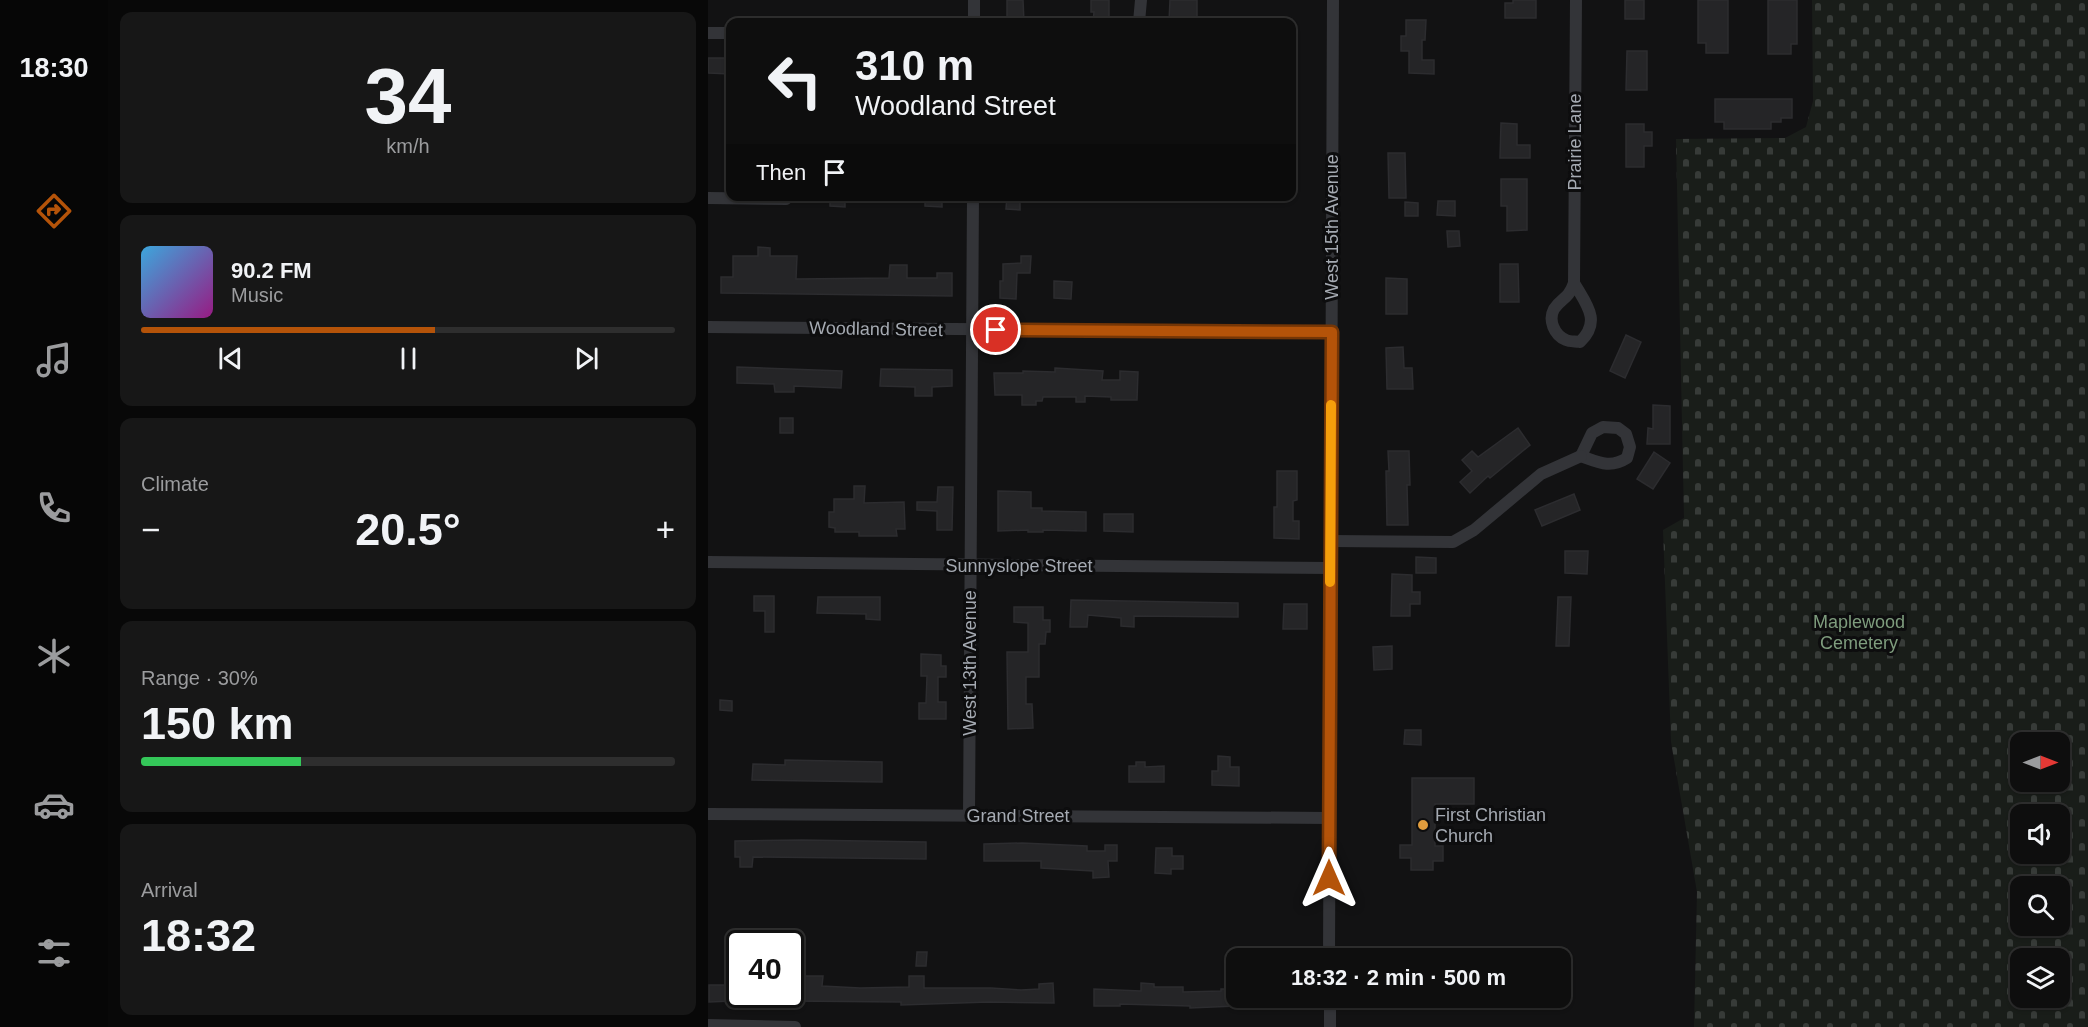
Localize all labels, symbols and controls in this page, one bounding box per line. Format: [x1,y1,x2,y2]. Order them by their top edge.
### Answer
icon: left [756,42,834,120]
text: 310 m [855,42,974,89]
text: 34 [365,52,451,140]
text: 18:30 [19,53,89,83]
text: Woodland Street [855,91,1056,121]
street label: Prairie Lane [1565,93,1585,191]
text: km/h [386,135,430,157]
street label: West 15th Avenue [1322,154,1342,300]
icon: arrive [818,156,851,189]
text: Then [756,160,806,185]
icon: directions [33,190,75,232]
text: 90.2 FM [231,258,312,283]
text: Music [231,284,283,306]
pin [970,304,1021,355]
icon: arrive [979,313,1012,346]
street label: Woodland Street [809,318,943,340]
icon: music [33,339,75,381]
icon: previous [214,342,247,375]
icon: pause [392,342,425,375]
icon: next [570,342,603,375]
text: Climate [141,473,209,495]
icon: phone [33,487,75,529]
text: 20.5° [355,504,461,555]
text: − [141,511,160,548]
text: + [656,511,675,548]
street label: Sunnyslope Street [945,556,1093,576]
street label: West 13th Avenue [960,590,980,736]
park label: Maplewood Cemetery [1813,612,1905,653]
icon: climate [33,635,75,677]
text: Range · 30% [141,667,258,689]
text: 150 km [141,698,294,749]
north arrow [2010,732,2070,792]
map controls [2010,732,2070,1008]
icon: car [33,784,75,826]
button: sound [2010,804,2070,864]
place label: First Christian Church [1435,805,1546,846]
street label: Grand Street [966,806,1070,826]
marker: First Christian Church [1416,818,1430,832]
position arrow [1297,846,1361,910]
button: search [2010,876,2070,936]
text: Arrival [141,879,198,901]
text: 18:32 [141,910,256,961]
speed limit sign: 40 [726,930,804,1008]
icon: filters [33,932,75,974]
button: layers [2010,948,2070,1008]
text: 18:32 · 2 min · 500 m [1291,965,1506,990]

